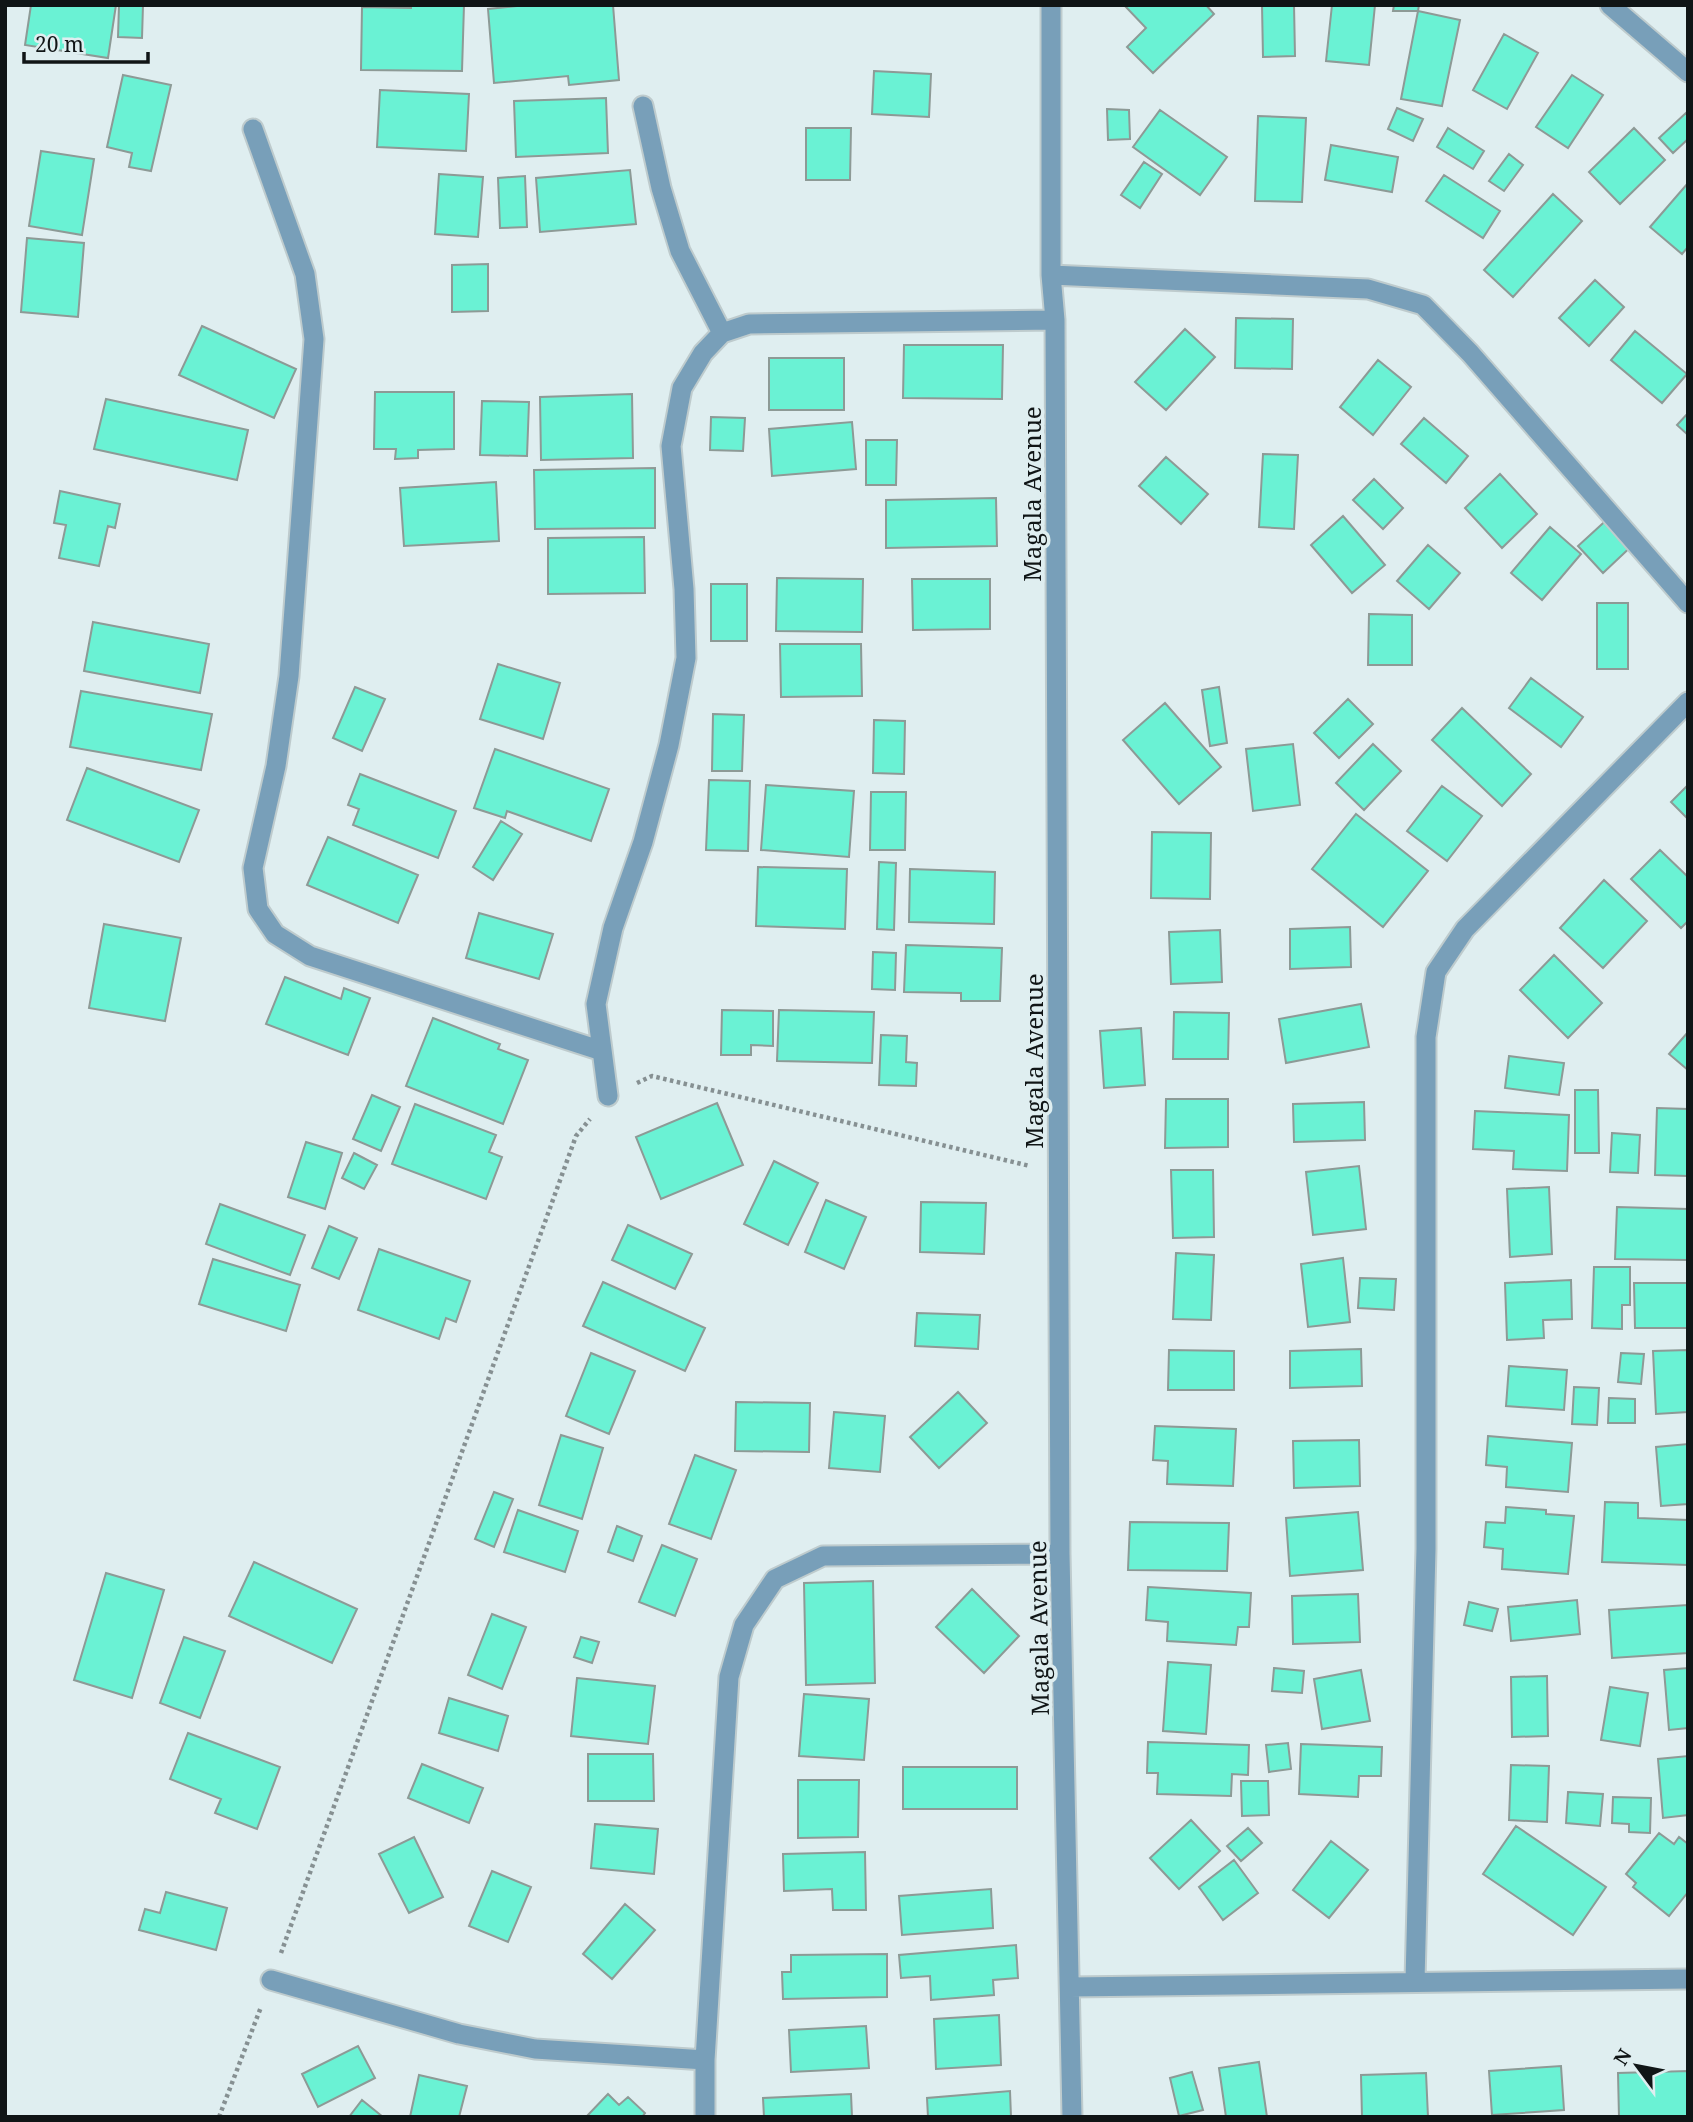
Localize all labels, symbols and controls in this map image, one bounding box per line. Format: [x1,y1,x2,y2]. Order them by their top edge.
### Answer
scale bar [24,21,149,65]
text: 20 m [35,30,84,58]
street label: Magala Avenue [1015,406,1048,582]
street label: Magala Avenue [1017,973,1050,1149]
street label: Magala Avenue [1020,1540,1056,1716]
north arrow [1602,2031,1672,2101]
text: N [1608,2044,1638,2070]

